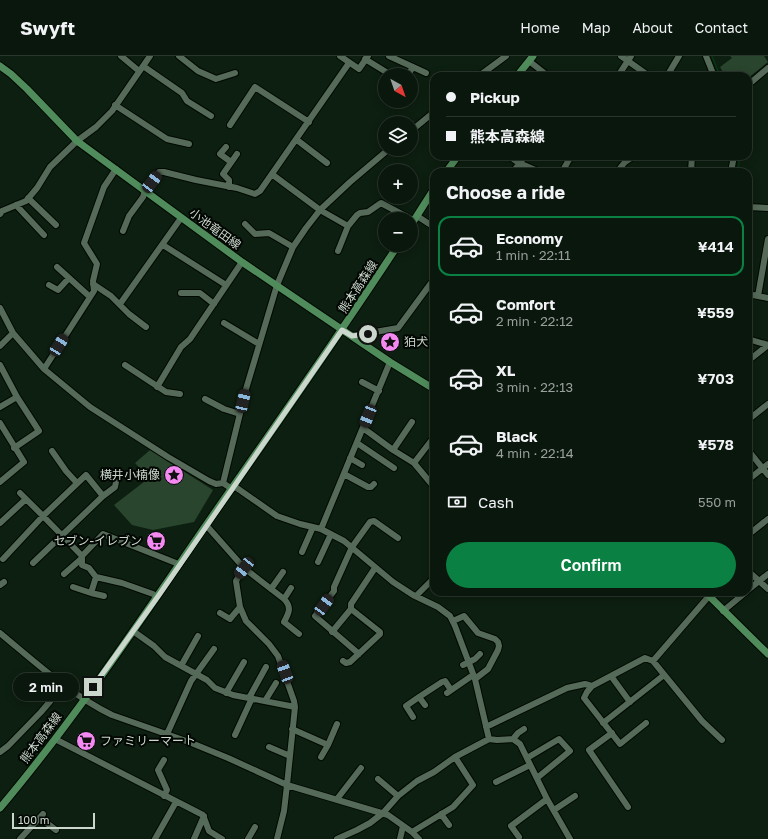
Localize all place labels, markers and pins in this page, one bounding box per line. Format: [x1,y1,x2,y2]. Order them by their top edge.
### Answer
place icon: 狛犬 [379,331,401,353]
place label: 狛犬 [404,334,428,349]
place icon: 横井小楠像 [163,464,185,486]
place label: 横井小楠像 [100,467,160,482]
supermarket icon: セブン-イレブン [145,530,167,552]
place label: セブン-イレブン [53,533,142,548]
supermarket icon: ファミリーマート [75,730,97,752]
place label: ファミリーマート [100,733,196,748]

